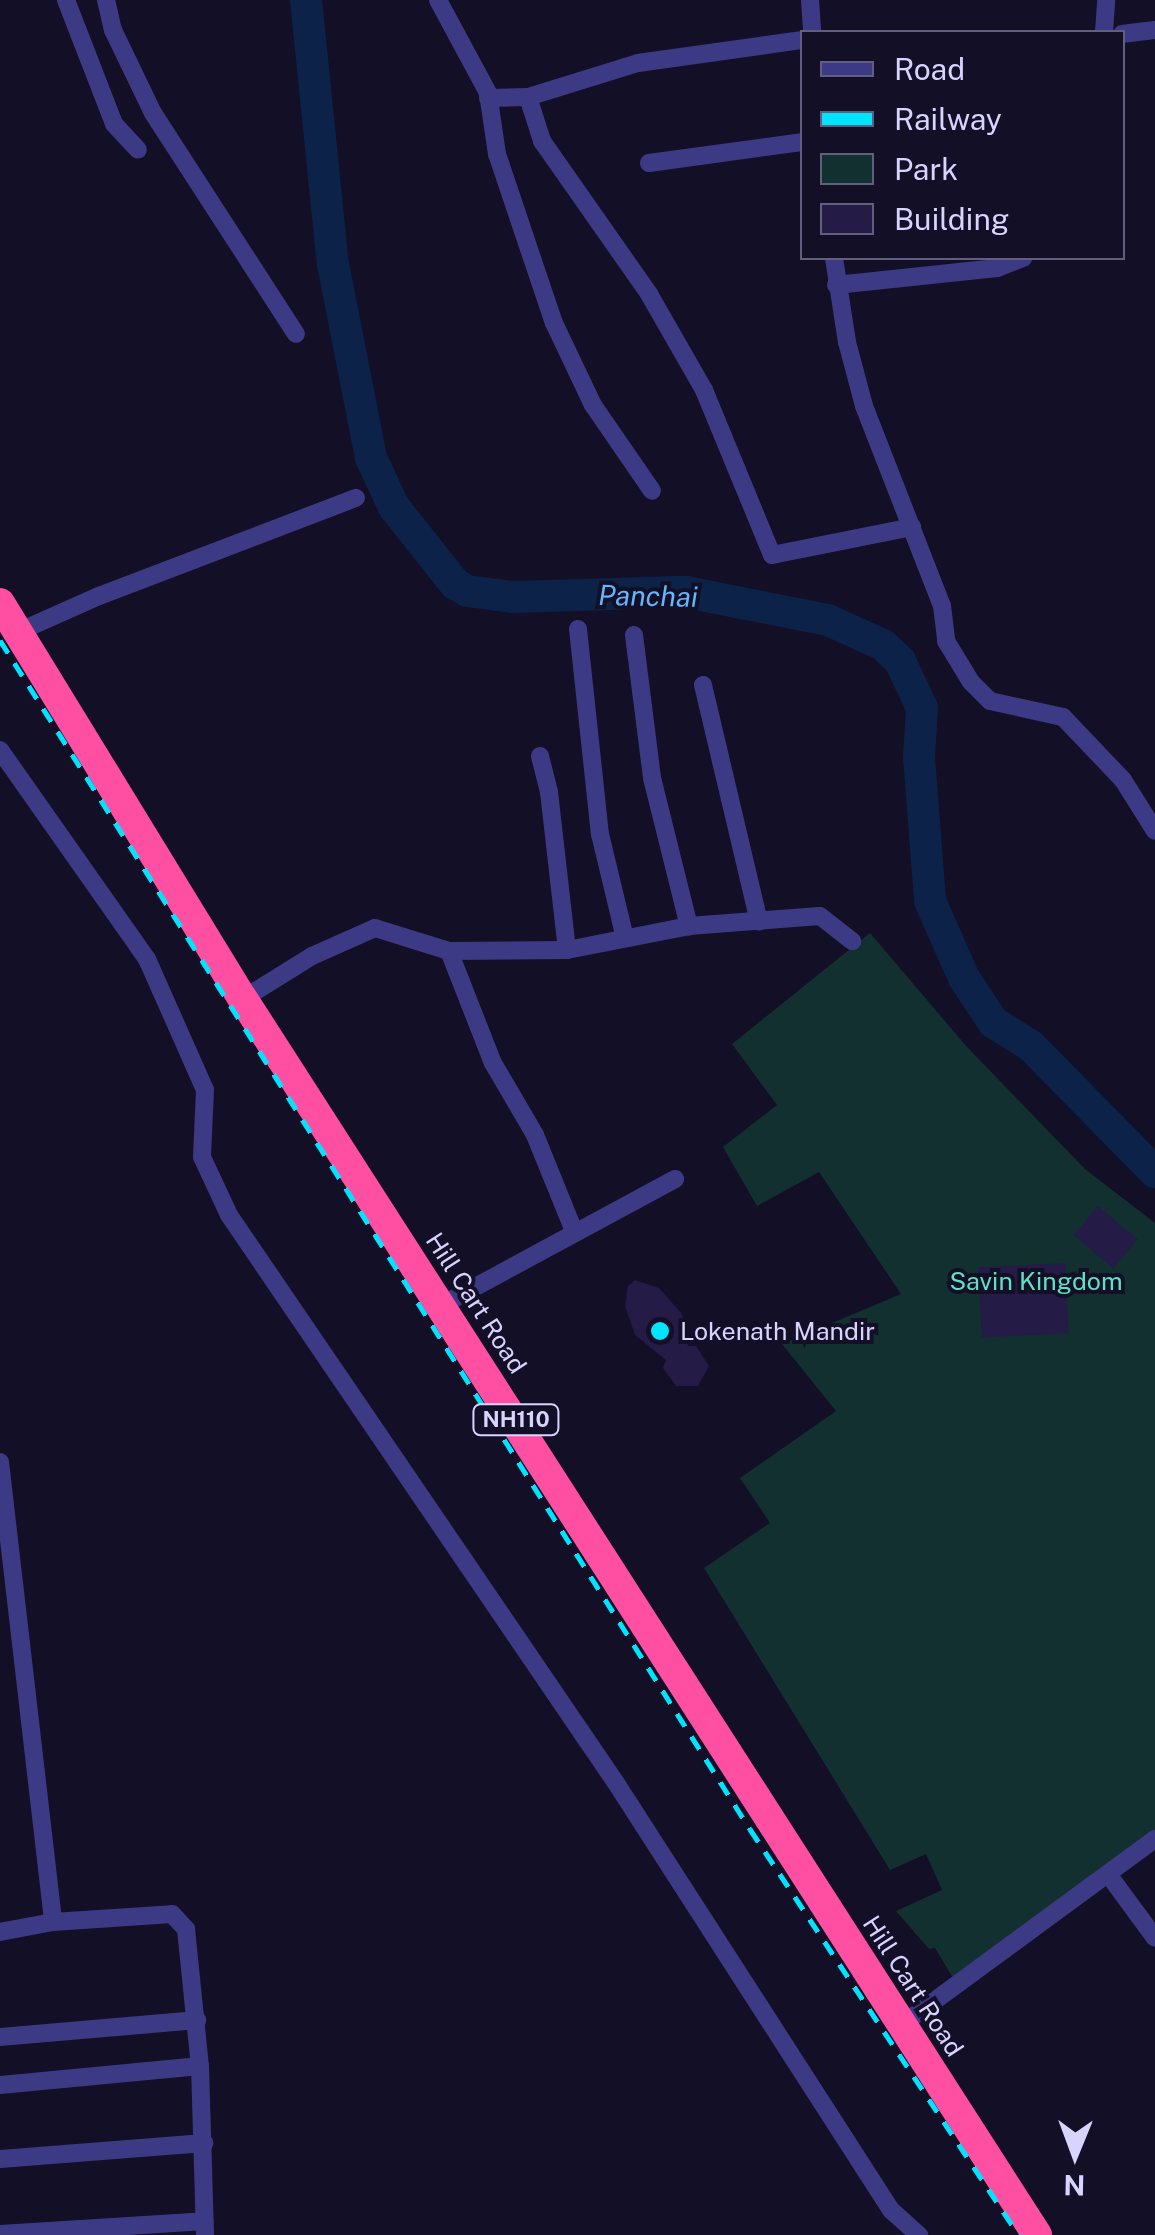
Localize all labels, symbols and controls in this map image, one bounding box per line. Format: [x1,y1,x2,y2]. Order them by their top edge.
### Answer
legend [800,30,1125,260]
text: Road [894,51,965,87]
text: Railway [894,101,1002,137]
text: Park [894,151,958,187]
text: Building [894,201,1009,237]
water label: Panchai [598,578,698,614]
street label: Hill Cart Road [419,1227,533,1379]
park label: Savin Kingdom [949,1266,1123,1296]
place label: Lokenath Mandir [680,1316,875,1346]
marker: Lokenath Mandir [649,1320,671,1342]
road number: NH110 [471,1403,561,1437]
street label: Hill Cart Road [856,1910,970,2062]
north arrow [1025,2105,1125,2205]
text: N [1063,2169,1086,2202]

